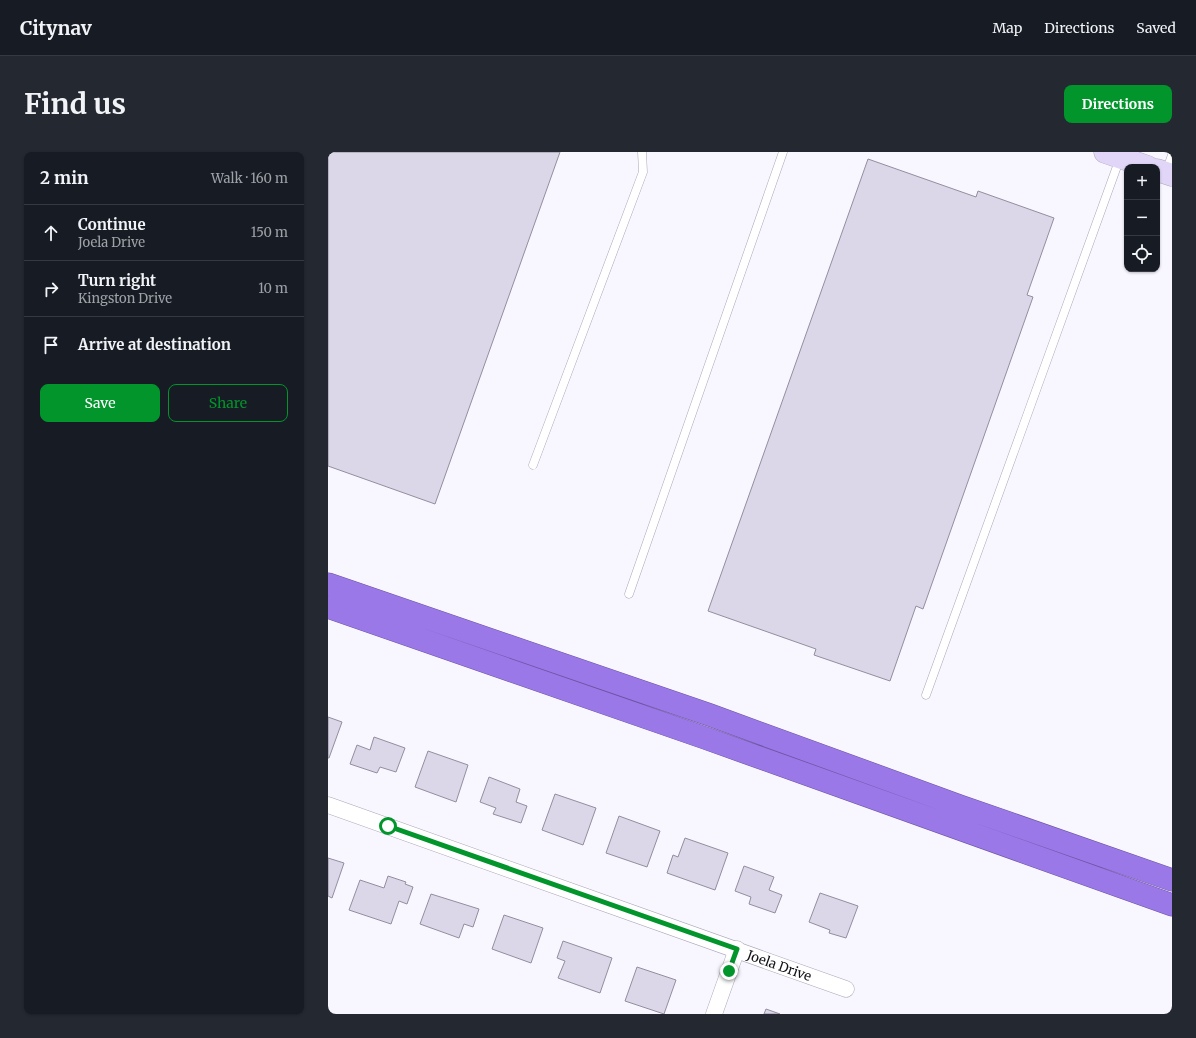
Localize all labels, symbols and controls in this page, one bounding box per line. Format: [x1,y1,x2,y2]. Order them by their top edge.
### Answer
text: Citynav [20,16,92,40]
text: Map [992,19,1022,37]
text: Directions [1044,19,1114,37]
text: Saved [1136,19,1176,37]
button: Directions [1064,85,1172,123]
text: Find us [24,86,126,122]
map controls [1124,164,1160,272]
button: + [1124,164,1160,200]
text: 2 min [40,167,88,189]
text: Walk · 160 m [211,170,288,187]
button: − [1124,200,1160,236]
text: Continue [78,215,146,234]
icon: ahead [40,222,62,244]
text: 150 m [251,224,288,241]
text: Joela Drive [78,234,145,251]
button: locate [1124,236,1160,272]
text: Turn right [78,271,156,290]
icon: right [40,278,62,300]
text: 10 m [258,280,288,297]
text: Kingston Drive [78,290,172,307]
icon: arrive [40,334,62,356]
text: Arrive at destination [78,335,231,354]
button: Save [40,384,160,422]
button: Share [168,384,288,422]
route start [379,817,397,835]
street label: Joela Drive [744,946,814,985]
route end [720,962,738,980]

